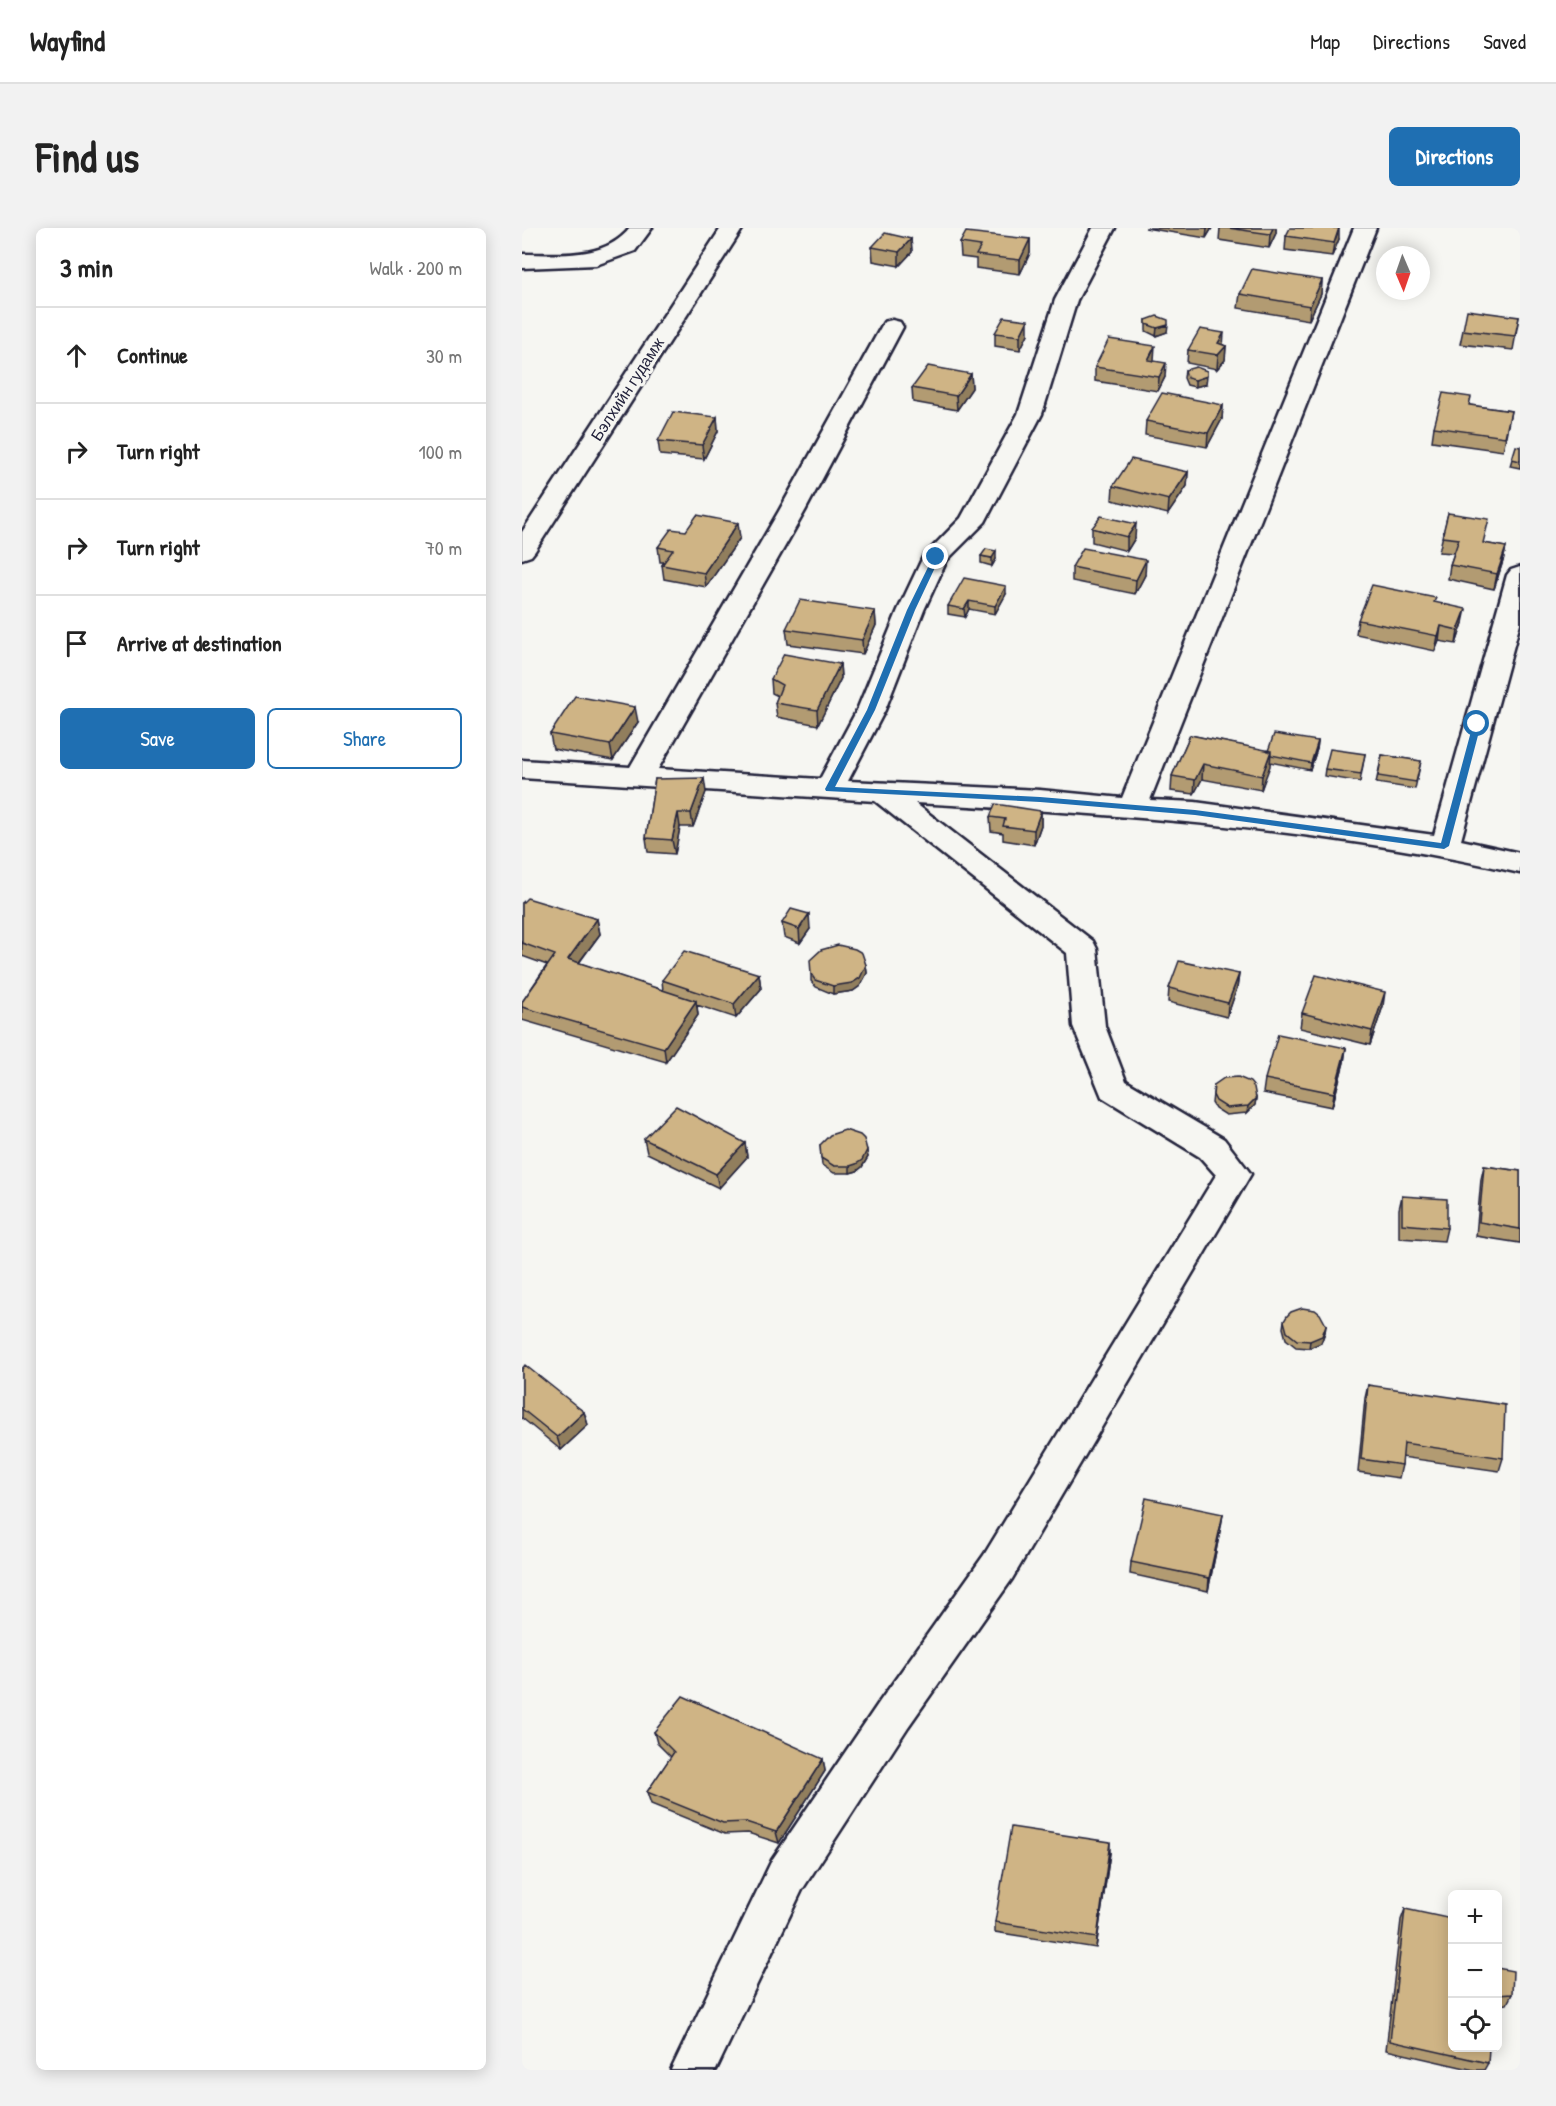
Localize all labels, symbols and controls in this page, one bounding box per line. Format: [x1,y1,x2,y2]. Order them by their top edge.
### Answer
text: Wayfind [30,22,105,60]
text: Map [1310,27,1340,56]
text: Directions [1373,27,1450,56]
text: Saved [1483,27,1526,56]
button: Directions [1389,127,1520,186]
text: Find us [36,128,139,185]
north arrow [1376,246,1430,300]
text: 3 min [60,250,113,285]
text: Walk · 200 m [370,254,462,281]
street label: Бэлхийн гудамж [585,333,669,445]
icon: ahead [60,339,93,372]
text: Continue [117,340,188,370]
text: 30 m [426,342,462,369]
icon: right [60,435,93,468]
text: Turn right [117,436,200,466]
text: 100 m [419,438,462,465]
icon: right [60,531,93,564]
text: Turn right [117,532,200,562]
text: 70 m [425,534,462,561]
route end [922,543,948,569]
icon: arrive [60,627,93,660]
text: Arrive at destination [117,628,282,658]
button: Save [60,708,255,769]
button: Share [267,708,462,769]
route start [1463,710,1489,736]
map controls [1448,1890,1502,2052]
button: + [1448,1890,1502,1944]
button: − [1448,1944,1502,1998]
button: locate [1448,1998,1502,2052]

